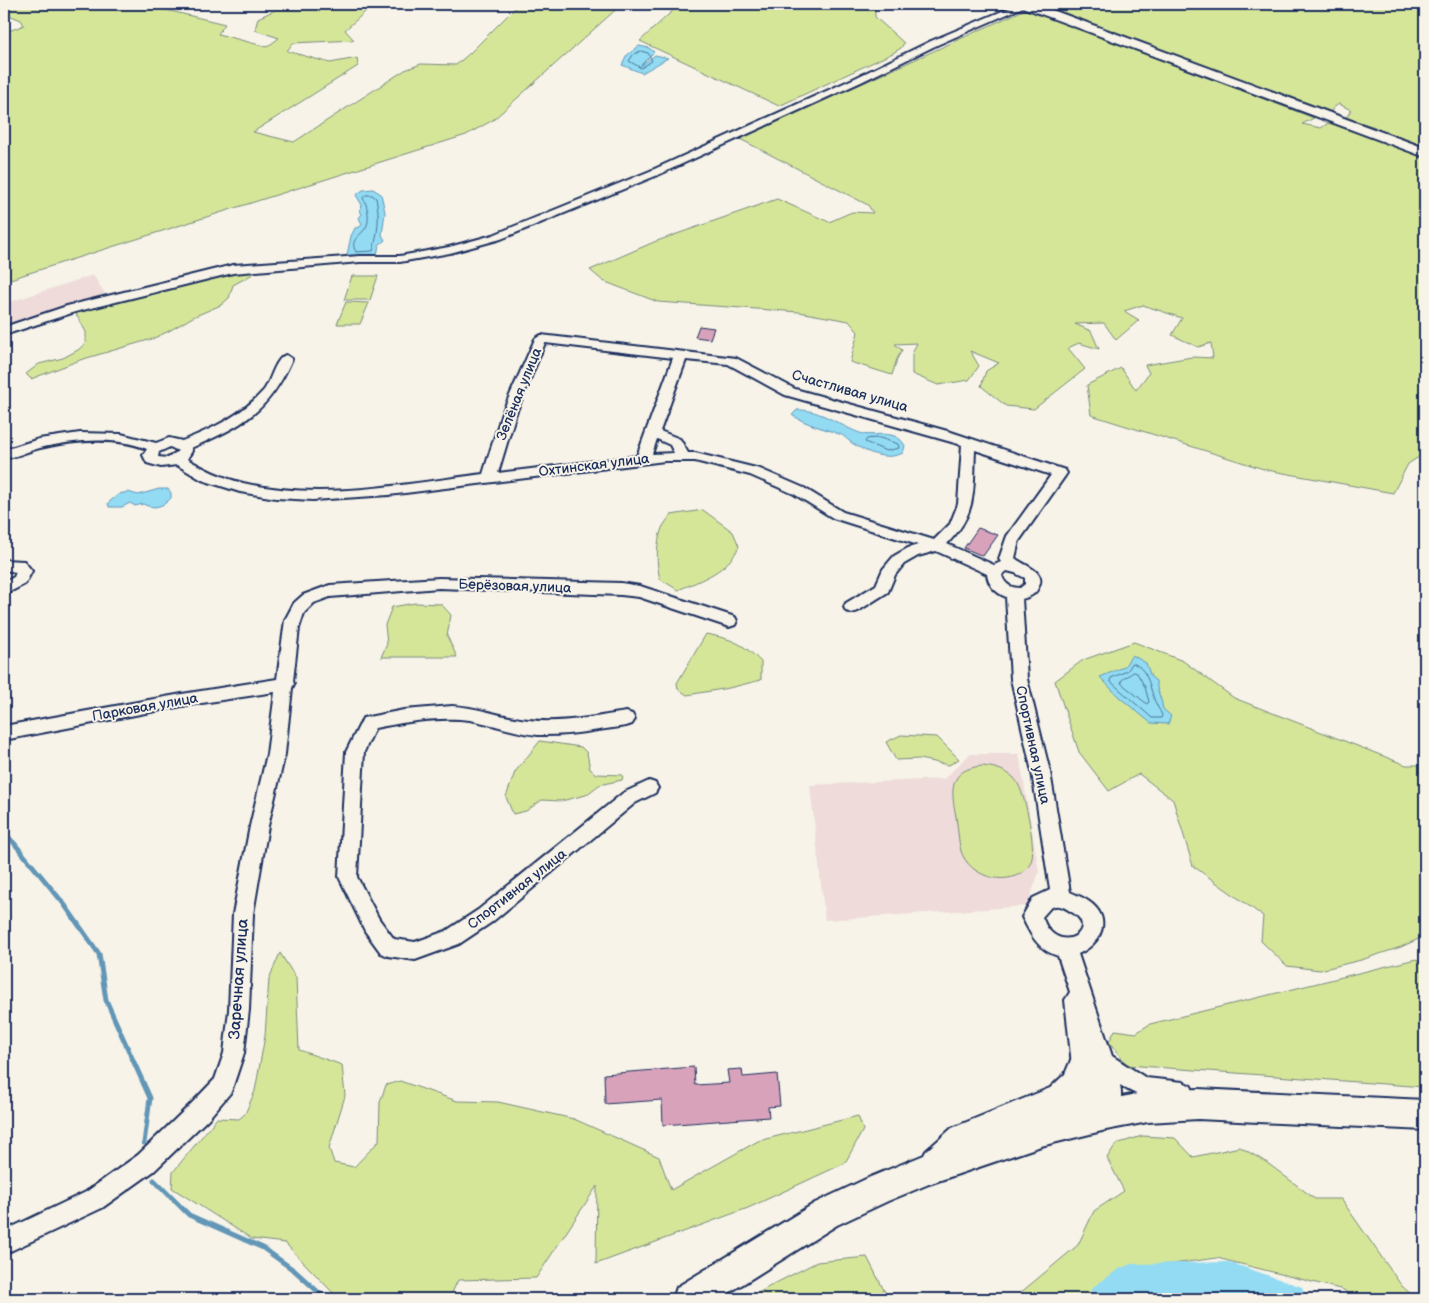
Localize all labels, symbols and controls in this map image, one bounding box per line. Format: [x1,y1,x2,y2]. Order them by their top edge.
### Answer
street label: Зелёная улица [493,345,546,443]
street label: Счастливая улица [790,366,911,416]
street label: Охтинская улица [538,450,651,480]
street label: Берёзовая улица [458,576,572,596]
street label: Спортивная улица [1012,684,1054,806]
street label: Парковая улица [91,689,200,725]
street label: Спортивная улица [464,845,570,933]
street label: Заречная улица [225,917,253,1040]

